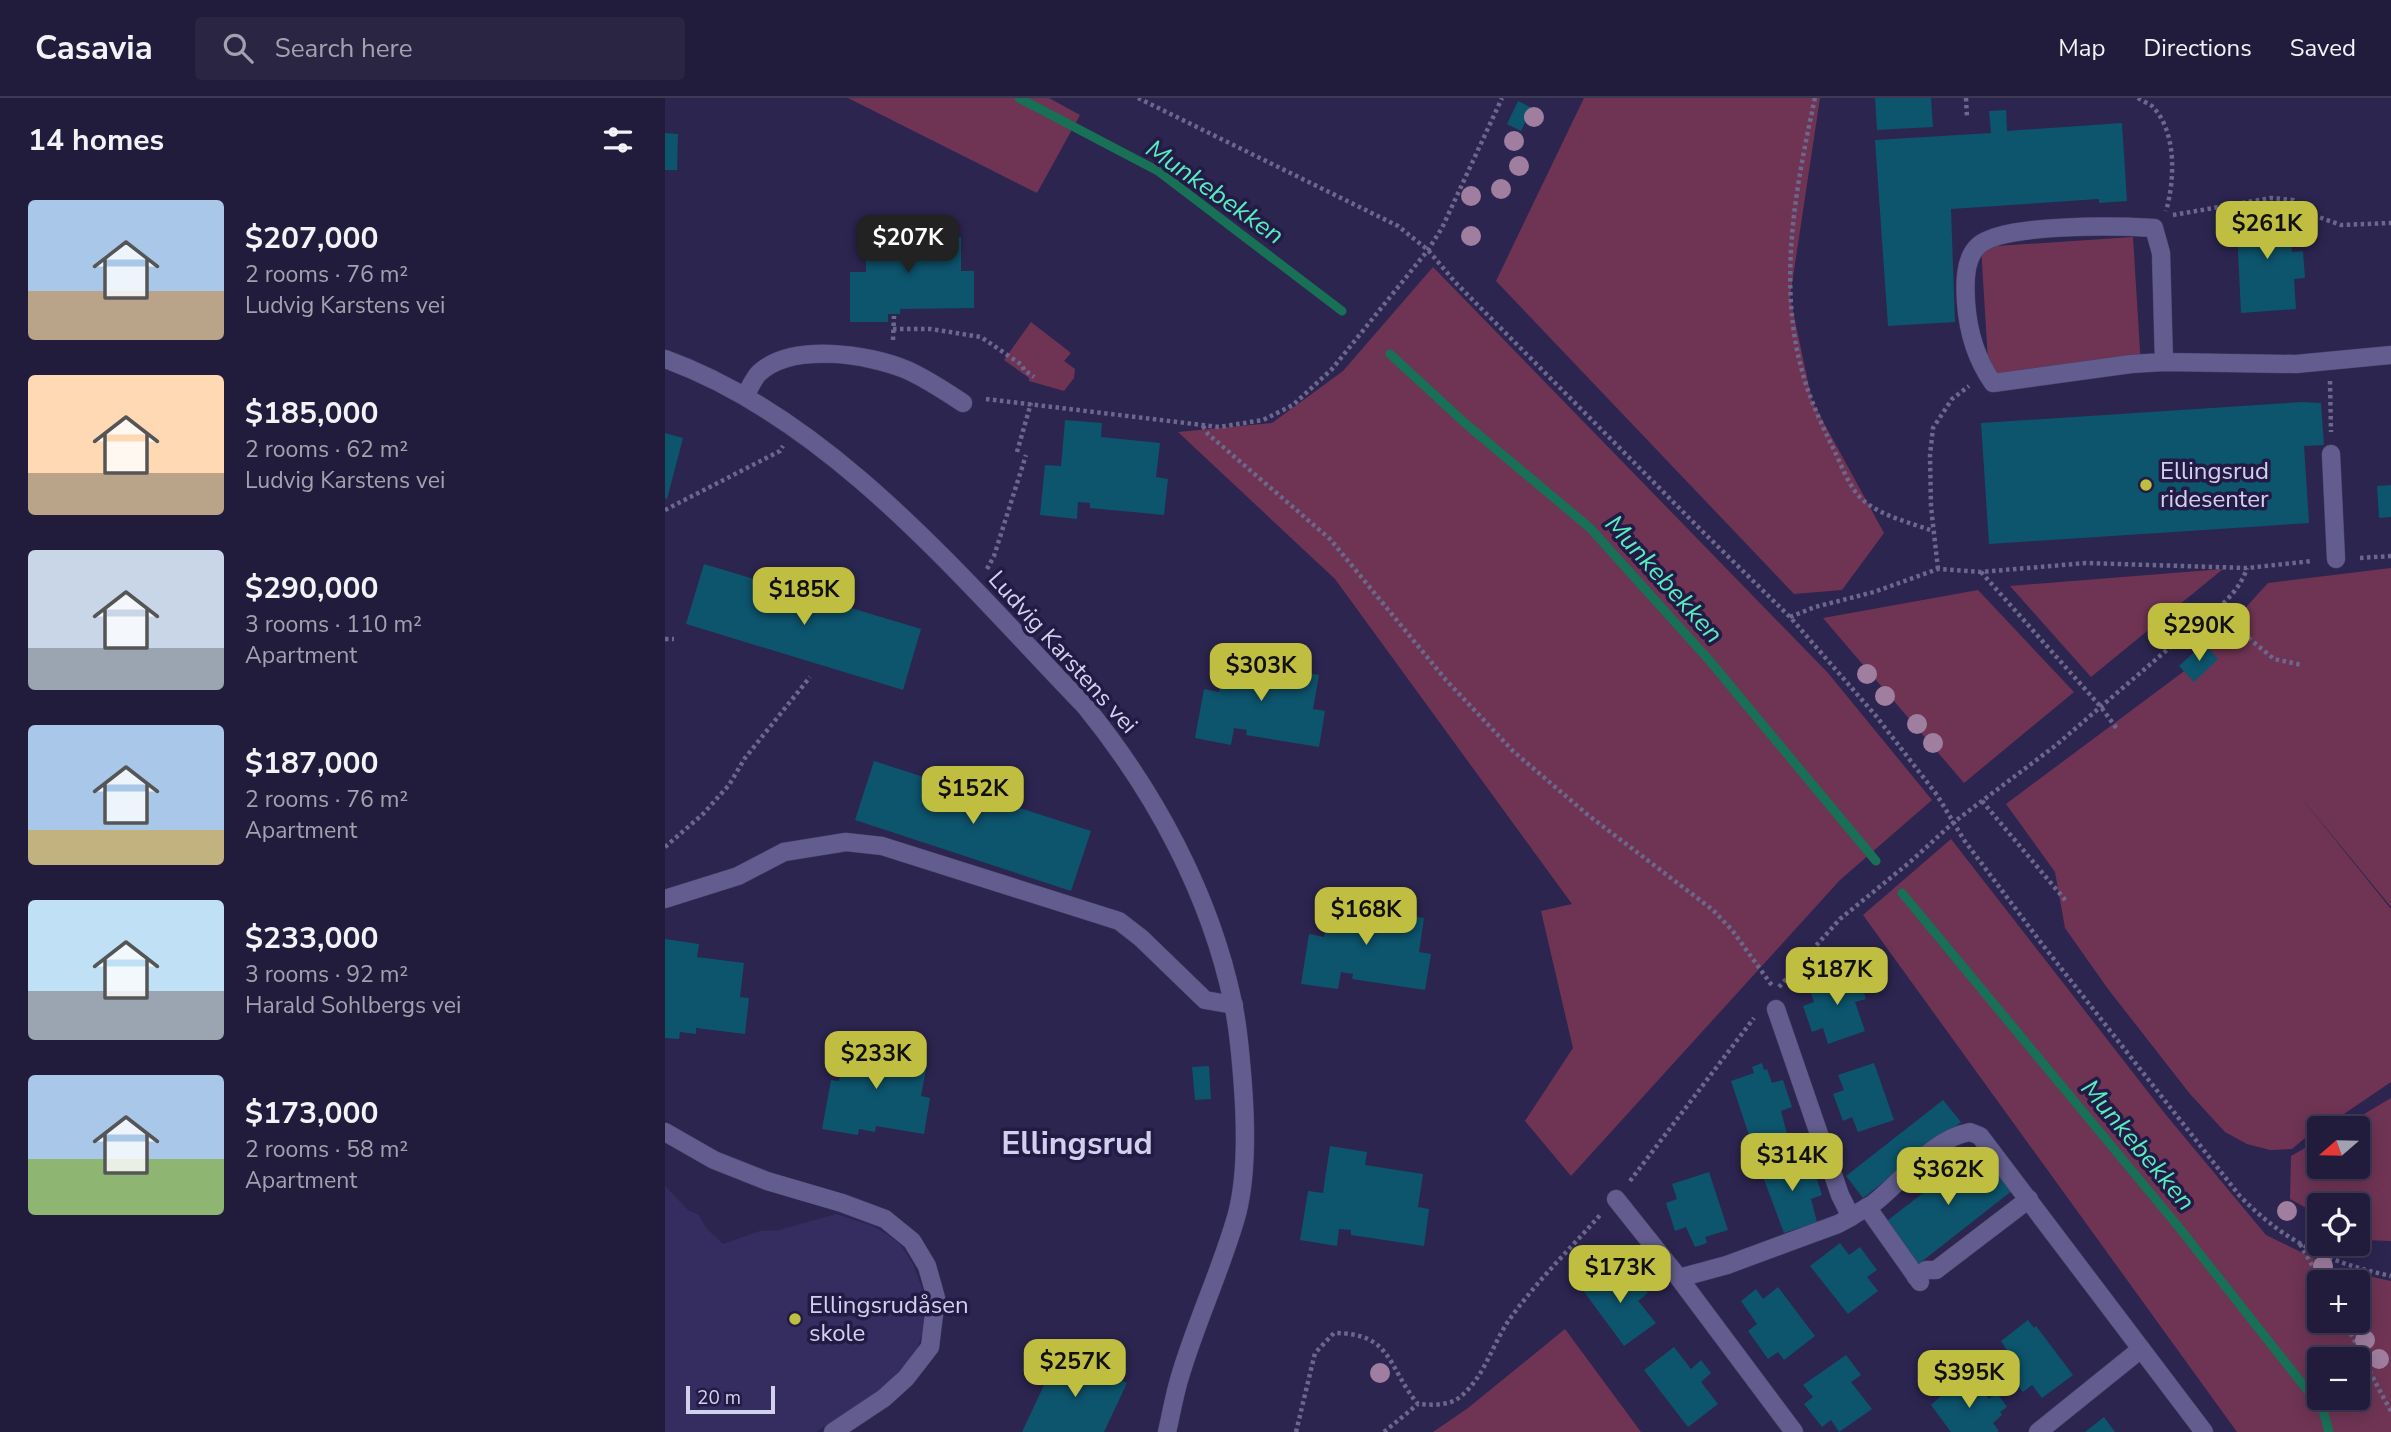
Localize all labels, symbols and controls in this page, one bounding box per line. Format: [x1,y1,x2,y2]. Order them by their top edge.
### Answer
search box [195,17,685,80]
text: Casavia [35,26,153,71]
icon: search [219,29,257,67]
text: Search here [275,31,413,66]
text: Map [2058,32,2105,64]
text: Directions [2143,32,2252,64]
text: Saved [2290,32,2356,64]
text: 14 homes [28,120,164,161]
icon: filters [599,121,637,159]
water label: Munkebekken [1139,131,1291,253]
pin: $261K [2218,202,2316,261]
text: $261K [2232,208,2302,239]
pin: $207K [859,216,957,275]
text: $207,000 [245,218,378,259]
text: $207K [873,222,943,253]
icon: home [84,228,168,312]
text: 2 rooms · 76 m² [245,259,408,290]
text: Ludvig Karstens vei [245,290,445,321]
text: $185,000 [245,393,378,434]
icon: home [84,403,168,487]
text: 2 rooms · 62 m² [245,434,408,465]
place label: Ellingsrud ridesenter [2160,455,2269,515]
text: Ludvig Karstens vei [245,465,445,496]
marker: Ellingsrud ridesenter [2138,477,2154,493]
water label: Munkebekken [1597,507,1731,651]
street label: Ludvig Karstens vei [981,564,1145,740]
text: $290,000 [245,568,378,609]
pin: $185K [755,568,853,627]
text: $185K [769,574,839,605]
icon: home [84,578,168,662]
pin: $290K [2150,603,2248,663]
text: 3 rooms · 110 m² [245,609,422,640]
text: $290K [2164,610,2234,641]
text: Apartment [245,640,357,671]
pin: $303K [1212,644,1310,703]
text: $303K [1226,650,1296,681]
text: $187,000 [245,743,378,784]
icon: home [84,753,168,837]
pin: $152K [924,766,1022,826]
text: $152K [938,773,1008,804]
text: 2 rooms · 76 m² [245,784,408,815]
text: Apartment [245,815,357,846]
pin: $168K [1317,888,1415,947]
text: $168K [1331,894,1401,925]
text: $233,000 [245,918,378,959]
icon: home [84,928,168,1012]
pin: $187K [1788,948,1886,1007]
text: $187K [1802,954,1872,985]
text: 3 rooms · 92 m² [245,959,408,990]
text: Harald Sohlbergs vei [245,990,461,1021]
pin: $233K [827,1032,925,1091]
text: $233K [841,1038,911,1069]
water label: Munkebekken [2073,1072,2203,1218]
text: $173,000 [245,1093,378,1134]
icon: home [84,1103,168,1187]
north arrow [2307,1116,2369,1180]
map controls [2307,1116,2370,1410]
district label: Ellingsrud [1001,1122,1153,1165]
text: 2 rooms · 58 m² [245,1134,408,1165]
pin: $314K [1743,1134,1841,1193]
text: $314K [1757,1140,1827,1171]
pin: $362K [1899,1148,1997,1207]
text: $362K [1913,1154,1983,1185]
text: Apartment [245,1165,357,1196]
button: locate [2307,1193,2370,1256]
pin: $173K [1571,1246,1669,1305]
text: $173K [1585,1252,1655,1283]
button: + [2307,1270,2370,1333]
place label: Ellingsrudåsen skole [809,1289,969,1349]
marker: Ellingsrudåsen skole [787,1311,803,1327]
pin: $257K [1026,1340,1124,1399]
text: $257K [1040,1346,1110,1377]
button: − [2307,1347,2370,1410]
pin: $395K [1920,1350,2018,1410]
text: $395K [1934,1357,2004,1388]
scale bar [686,1383,775,1415]
text: 20 m [697,1385,741,1411]

